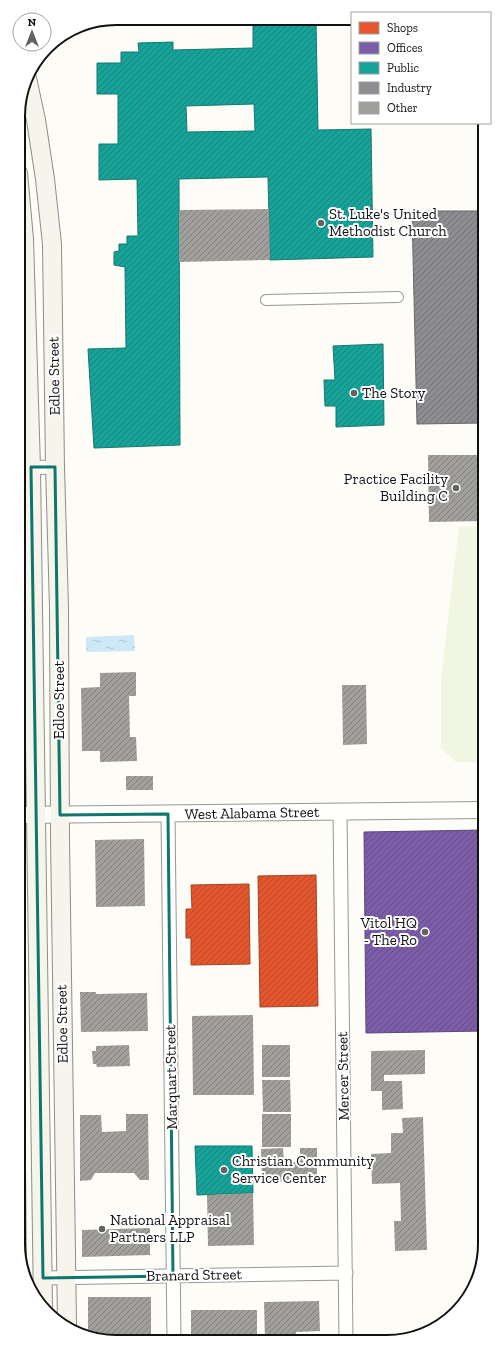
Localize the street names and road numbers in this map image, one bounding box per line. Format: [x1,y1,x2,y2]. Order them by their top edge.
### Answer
street label: Edloe Street [44,336,64,416]
street label: Edloe Street [50,660,68,739]
street label: West Alabama Street [184,803,320,823]
street label: Edloe Street [52,984,72,1064]
street label: Marquart Street [161,1024,181,1130]
street label: Mercer Street [333,1031,353,1121]
street label: Branard Street [146,1265,243,1285]

